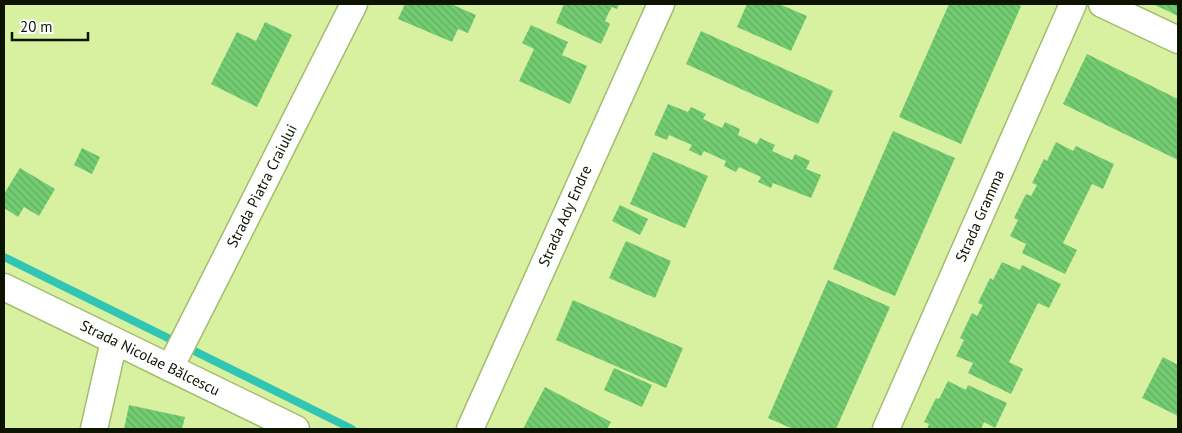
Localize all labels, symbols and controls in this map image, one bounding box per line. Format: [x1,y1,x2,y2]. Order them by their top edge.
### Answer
scale bar [12,10,89,42]
text: 20 m [20,17,53,36]
street label: Strada Piatra Craiului [222,121,301,251]
street label: Strada Ady Endre [534,162,595,269]
street label: Strada Gramma [951,167,1008,265]
street label: Strada Nicolae Bălcescu [77,315,223,400]

